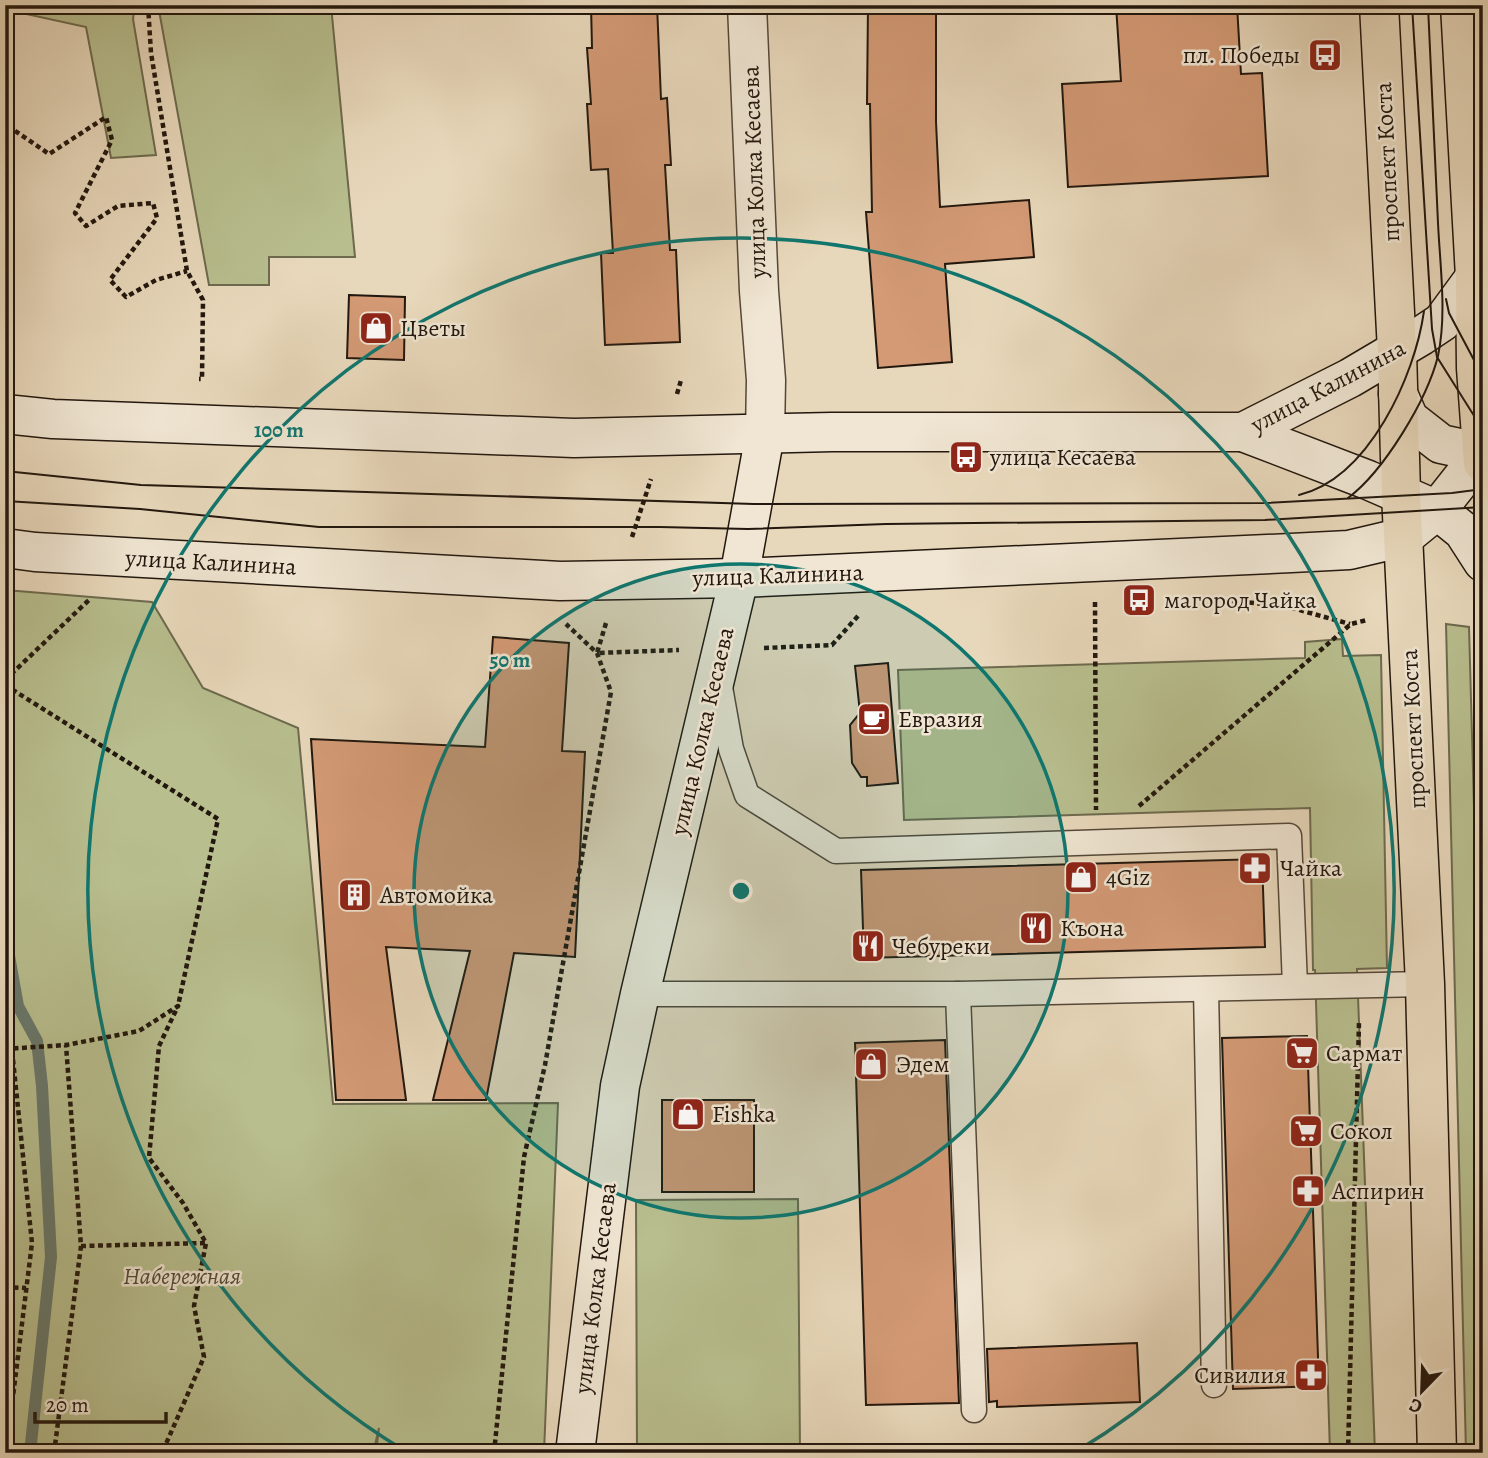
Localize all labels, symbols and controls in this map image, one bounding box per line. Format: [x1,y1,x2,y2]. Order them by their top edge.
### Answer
bus stop icon: пл. Победы [1306,36,1344,74]
place label: пл. Победы [1183,39,1300,71]
street label: улица Колка Кесаева [734,65,774,280]
street label: проспект Коста [1367,81,1407,243]
shop icon: Цветы [357,309,395,347]
place label: Цветы [400,312,466,344]
street label: улица Калинина [1244,332,1411,441]
text: 100 m [254,416,304,444]
bus stop icon: улица Кесаева [947,438,985,476]
place label: улица Кесаева [989,441,1136,473]
street label: улица Калинина [124,541,297,582]
street label: улица Калинина [691,556,864,594]
bus stop icon: магород Чайка [1120,581,1158,619]
place label: магород Чайка [1164,584,1317,616]
street label: улица Колка Кесаева [662,624,742,839]
text: 50 m [490,646,531,674]
street label: проспект Коста [1393,648,1433,810]
cafe icon: Евразия [855,700,893,738]
place label: Евразия [898,703,983,735]
pharmacy icon: Чайка [1236,849,1274,887]
place label: Чайка [1280,852,1342,884]
shop icon: 4Giz [1062,858,1100,896]
place label: 4Giz [1106,861,1150,893]
building icon: Автомойка [336,876,374,914]
place label: Автомойка [379,879,493,911]
centre of rings [729,879,753,903]
restaurant icon: Къона [1017,909,1055,947]
place label: Къона [1060,912,1124,944]
restaurant icon: Чебуреки [849,927,887,965]
place label: Чебуреки [892,930,990,962]
supermarket icon: Сармат [1283,1034,1321,1072]
place label: Сармат [1326,1037,1403,1069]
shop icon: Эдем [852,1045,890,1083]
place label: Эдем [896,1048,950,1080]
shop icon: Fishka [669,1095,707,1133]
place label: Fishka [712,1098,776,1130]
supermarket icon: Сокол [1287,1112,1325,1150]
place label: Сокол [1330,1115,1393,1147]
pharmacy icon: Аспирин [1289,1172,1327,1210]
place label: Аспирин [1331,1175,1424,1207]
street label: улица Колка Кесаева [566,1181,624,1396]
park label: Набережная [123,1260,241,1292]
pharmacy icon: Сивилия [1292,1356,1330,1394]
north arrow [1386,1356,1456,1426]
place label: Сивилия [1194,1359,1286,1391]
scale bar [35,1381,166,1425]
text: 20 m [46,1391,89,1419]
text: С [1405,1391,1426,1420]

